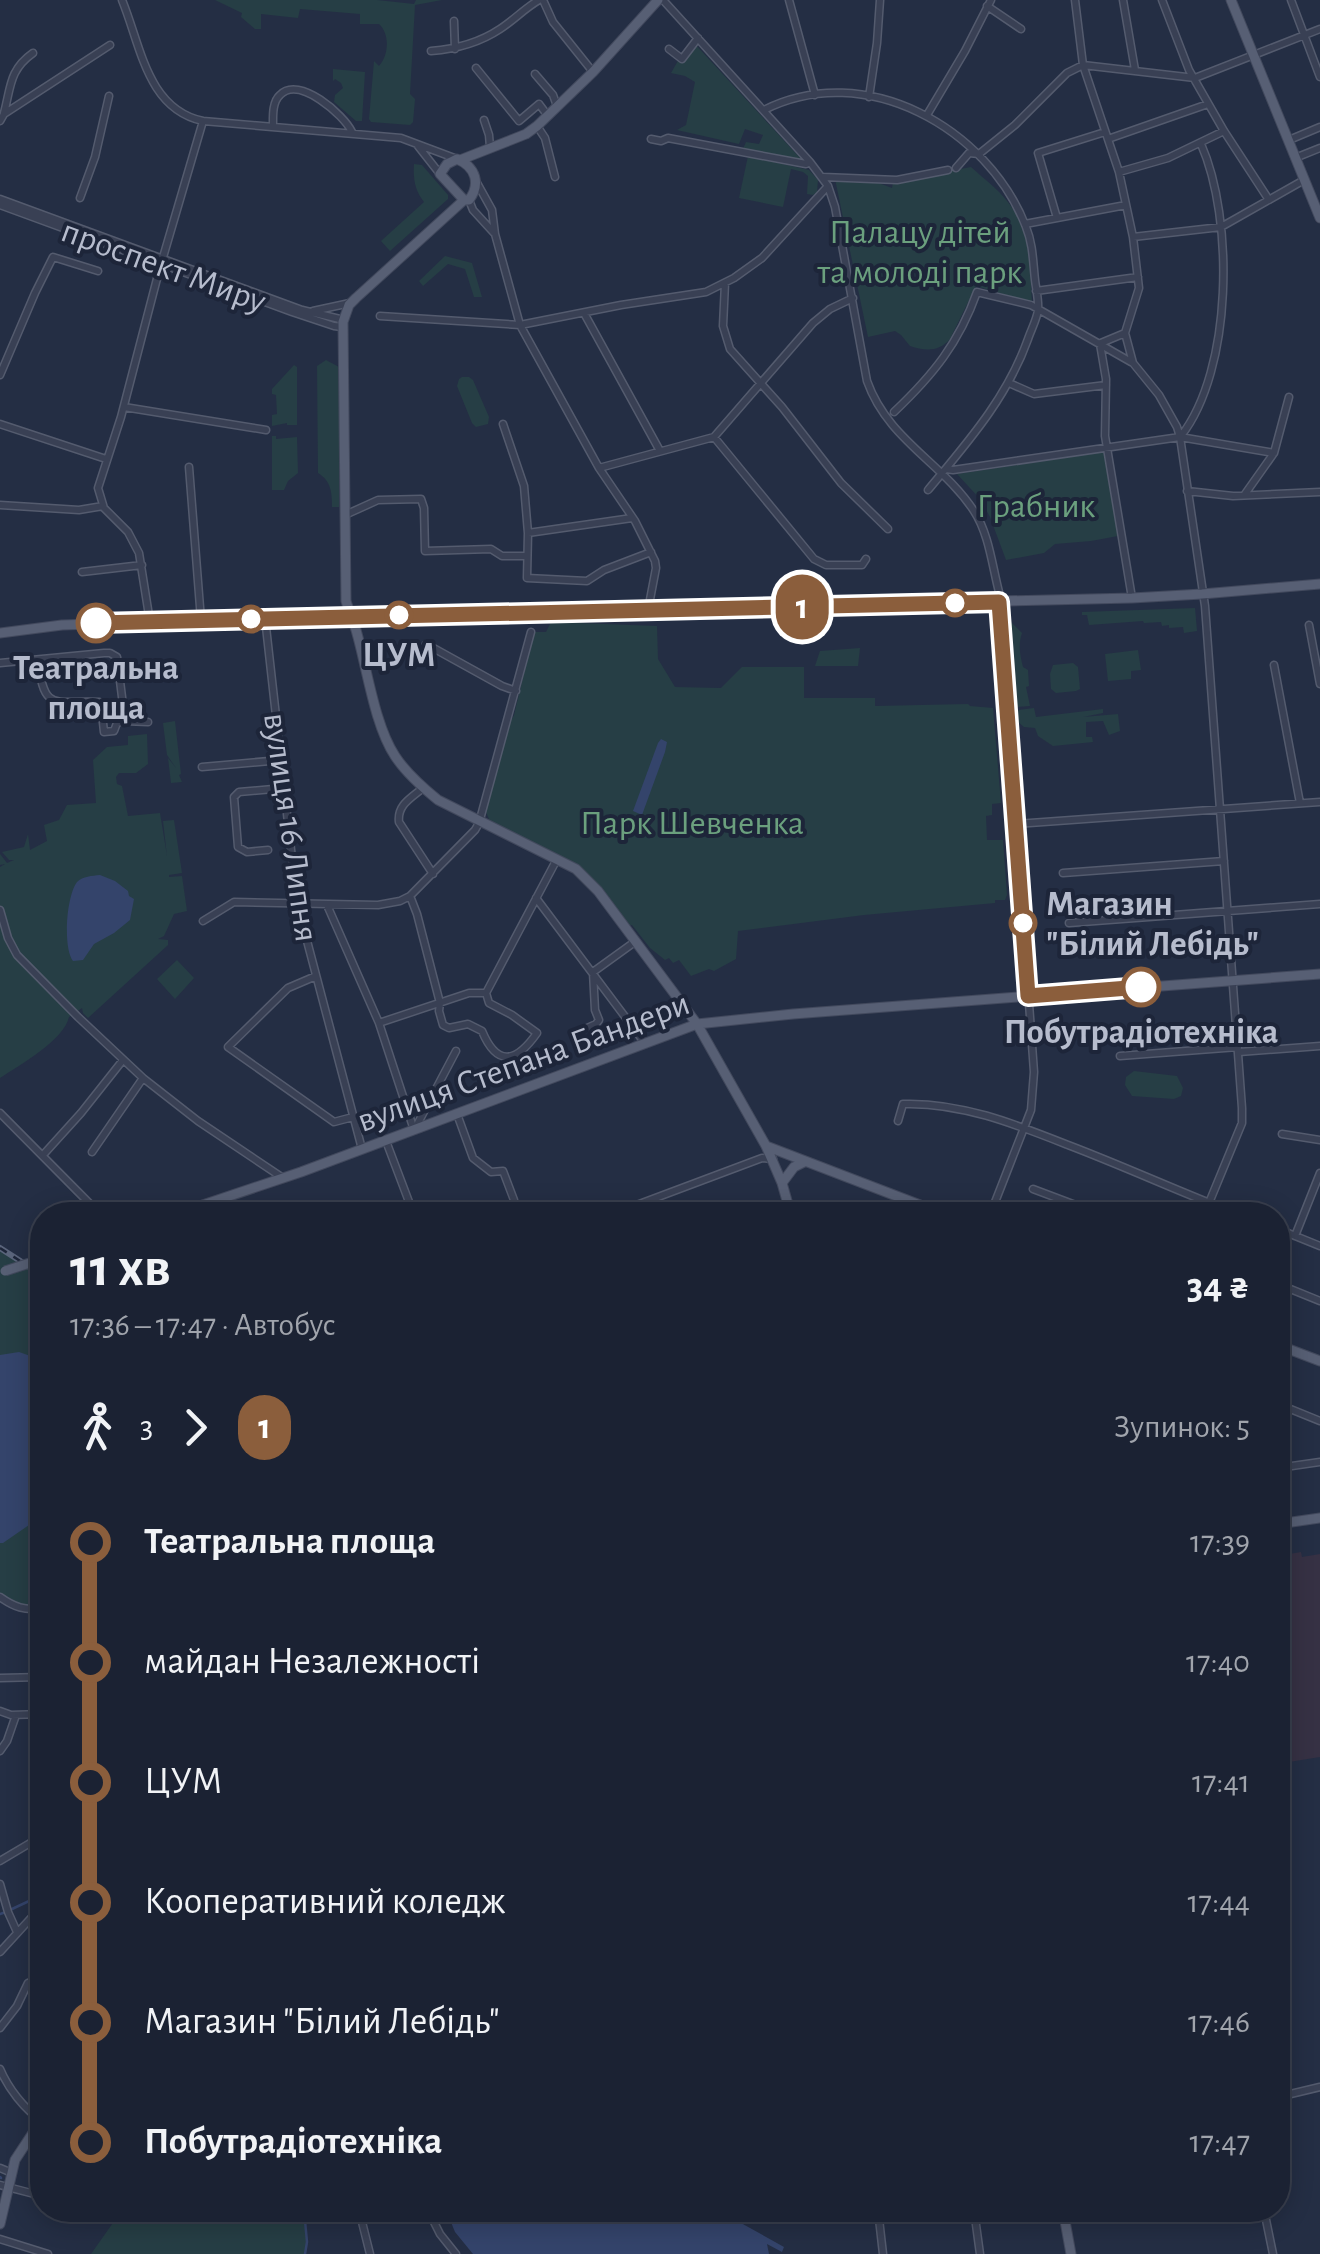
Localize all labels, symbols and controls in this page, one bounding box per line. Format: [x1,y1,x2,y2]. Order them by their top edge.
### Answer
street label: проспект Миру [57,213,270,320]
park label: Палацу дітей та молоді парк [817,215,1022,290]
park label: Грабник [977,489,1095,524]
line badge: 1 [770,574,834,640]
text: 1 [796,590,808,625]
unlabelled marker [942,590,968,616]
marker: ЦУМ [386,602,412,628]
marker: Театральна площа [77,604,115,642]
unlabelled marker [238,606,264,632]
place label: ЦУМ [362,638,436,673]
place label: Театральна площа [13,651,179,726]
street label: вулиця 16 Липня [257,710,324,944]
park label: Парк Шевченка [580,806,804,841]
place label: Магазин "Білий Лебідь" [1046,887,1259,962]
marker: Магазин "Білий Лебідь" [1010,910,1036,936]
marker: Побутрадіотехніка [1122,968,1160,1006]
street label: вулиця Степана Бандери [353,986,694,1139]
place label: Побутрадіотехніка [1004,1015,1278,1050]
text: 11 хв [70,1241,170,1296]
text: 34 ₴ [1187,1268,1250,1306]
text: 17:36 – 17:47 · Автобус [70,1309,336,1341]
icon: walk [70,1400,125,1455]
icon: forward [168,1400,223,1455]
text: 1 [258,1410,271,1445]
text: 3 [140,1411,153,1443]
text: Зупинок: 5 [1114,1411,1250,1443]
text: Театральна площа [144,1523,435,1561]
text: 17:39 [1190,1526,1250,1558]
text: майдан Незалежності [144,1643,480,1681]
text: 17:40 [1186,1646,1250,1678]
text: ЦУМ [144,1763,223,1801]
text: 17:41 [1192,1766,1250,1798]
text: Кооперативний коледж [144,1883,506,1921]
text: 17:44 [1188,1886,1250,1918]
text: Магазин "Білий Лебідь" [144,2003,500,2041]
text: 17:46 [1188,2006,1250,2038]
text: Побутрадіотехніка [144,2123,442,2161]
text: 17:47 [1190,2126,1250,2158]

